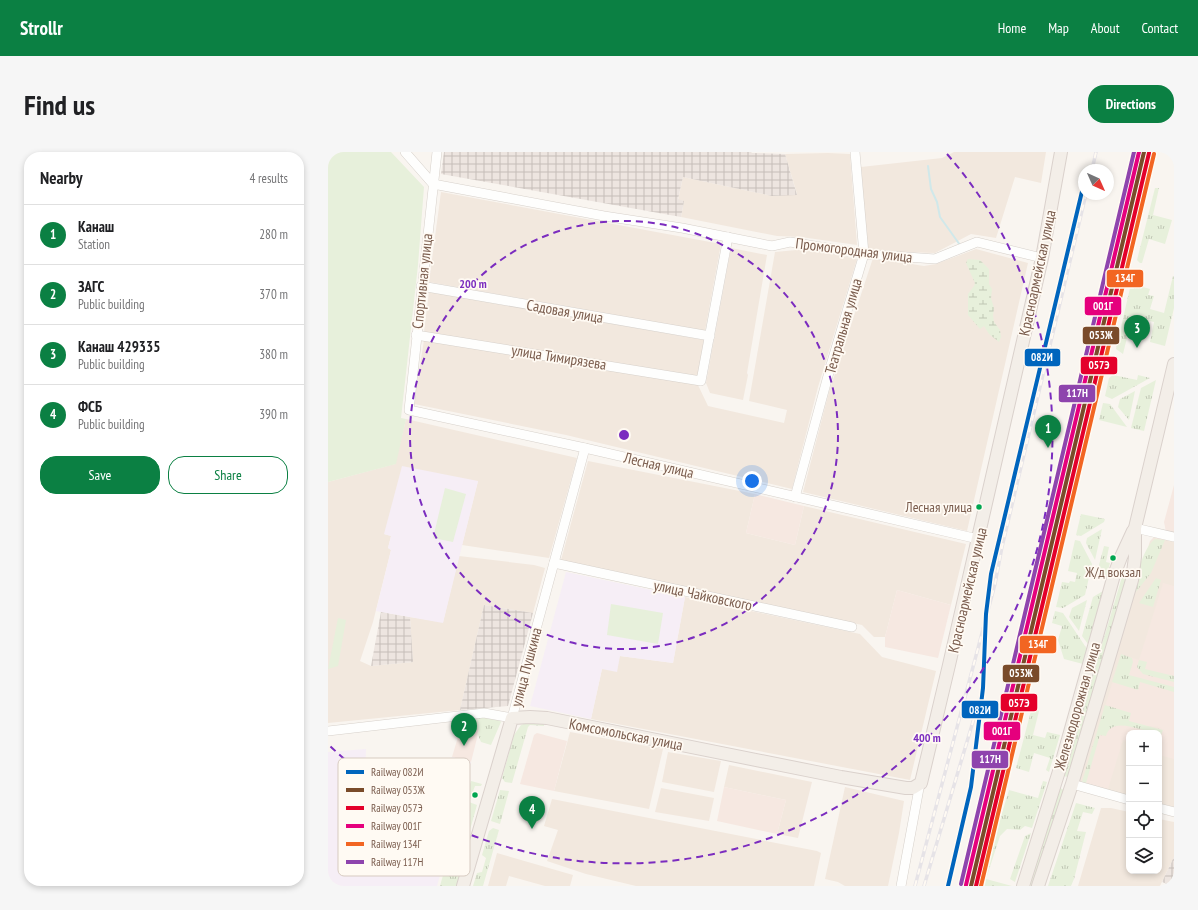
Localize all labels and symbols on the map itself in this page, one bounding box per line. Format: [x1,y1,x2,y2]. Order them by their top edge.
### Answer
north arrow [1078,164,1114,200]
street label: Красноармейская улица [1014,208,1060,338]
street label: Спортивная улица [408,232,436,330]
street label: Промогородная улица [794,233,914,267]
line badge: 134Г [1106,269,1144,288]
text: 134Г [1115,271,1136,285]
text: 200 m [459,276,487,291]
street label: Театральная улица [820,276,866,376]
street label: Садовая улица [525,295,605,327]
line badge: 001Г [1084,296,1122,316]
text: 001Г [1093,299,1114,313]
pin: 3 [1124,315,1150,348]
line badge: 053Ж [1082,326,1120,345]
text: 053Ж [1089,328,1113,342]
street label: улица Тимирязева [510,340,608,374]
line badge: 082И [1024,348,1061,367]
text: 082И [1031,350,1053,364]
line badge: 057Э [1080,356,1118,375]
text: 057Э [1088,358,1110,372]
line badge: 117Н [1058,384,1096,403]
text: 117Н [1066,386,1088,400]
pin: 1 [1035,415,1061,448]
centre of rings [617,428,631,442]
street label: Лесная улица [621,448,696,482]
your location [742,471,762,491]
place label: Лесная улица [905,498,972,516]
marker: Лесная улица [974,502,984,512]
street label: Красноармейская улица [943,525,991,655]
marker: Ж/д вокзал [1108,553,1118,563]
place label: Ж/д вокзал [1084,563,1141,581]
street label: улица Чайковского [652,575,754,615]
street label: улица Пушкина [506,625,546,709]
line badge: 134Г [1019,635,1057,654]
text: 134Г [1028,637,1049,651]
street label: Железнодорожная улица [1049,640,1104,773]
line badge: 053Ж [1002,664,1040,683]
text: 053Ж [1009,666,1033,680]
line badge: 057Э [1000,693,1038,712]
text: 057Э [1008,696,1030,710]
line badge: 082И [961,700,999,719]
text: 082И [969,703,991,717]
pin: 2 [451,713,477,746]
street label: Комсомольская улица [568,714,684,754]
line badge: 001Г [983,721,1021,741]
text: 001Г [992,724,1013,738]
text: 400 m [913,730,941,745]
line badge: 117Н [971,750,1009,769]
text: 117Н [979,752,1001,766]
legend [338,758,470,876]
text: Railway 082И [371,765,424,779]
text: Railway 053Ж [371,783,426,797]
unlabelled marker [470,790,480,800]
pin: 4 [519,796,545,829]
text: Railway 057Э [371,801,423,815]
text: Railway 001Г [371,819,423,833]
text: Railway 134Г [371,837,423,851]
text: Railway 117Н [371,855,424,869]

